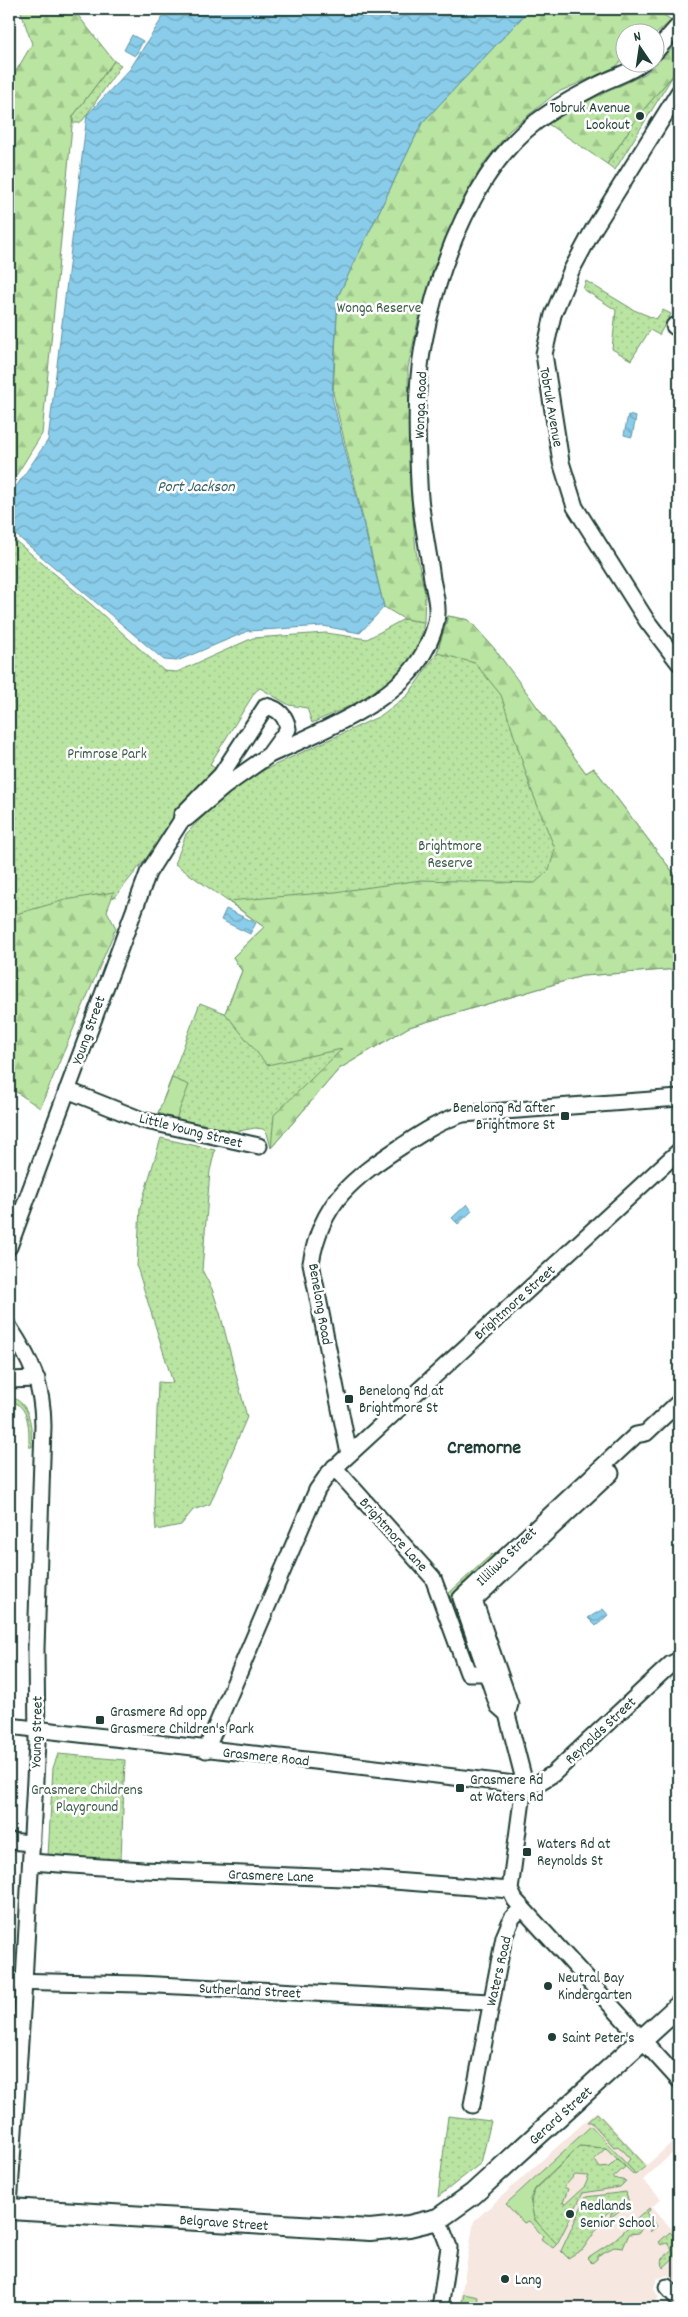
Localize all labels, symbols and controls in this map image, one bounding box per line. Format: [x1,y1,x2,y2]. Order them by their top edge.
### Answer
north arrow [616,22,666,72]
text: N [632,27,643,48]
place label: Tobruk Avenue Lookout [550,98,630,137]
marker: Tobruk Avenue Lookout [634,110,646,122]
park label: Wonga Reserve [337,298,422,320]
street label: Tobruk Avenue [532,366,568,449]
street label: Wonga Road [410,371,434,439]
water label: Port Jackson [157,476,235,499]
park label: Primrose Park [67,744,147,766]
park label: Brightmore Reserve [418,836,482,875]
street label: Young Street [67,993,113,1068]
place label: Benelong Rd after Brightmore St [453,1098,555,1137]
street label: Little Young Street [137,1108,245,1155]
marker: Benelong Rd after Brightmore St [559,1110,571,1122]
street label: Brightmore Street [470,1260,561,1346]
street label: Benelong Road [301,1262,337,1347]
place label: Benelong Rd at Brightmore St [359,1381,444,1420]
marker: Benelong Rd at Brightmore St [343,1393,355,1405]
district label: Cremorne [447,1435,521,1463]
street label: Brightmore Lane [353,1493,432,1578]
street label: Illiliwa Street [472,1522,543,1592]
street label: Reynolds Street [561,1692,642,1770]
street label: Young Street [26,1695,50,1768]
place label: Grasmere Rd opp Grasmere Children's Park [110,1702,254,1741]
marker: Grasmere Rd opp Grasmere Children's Park [94,1714,106,1726]
street label: Grasmere Road [221,1742,310,1773]
place label: Grasmere Rd at Waters Rd [470,1770,543,1809]
park label: Grasmere Childrens Playground [31,1780,143,1819]
marker: Grasmere Rd at Waters Rd [454,1782,466,1794]
place label: Waters Rd at Reynolds St [537,1834,611,1873]
marker: Waters Rd at Reynolds St [521,1846,533,1858]
street label: Grasmere Lane [228,1865,315,1890]
street label: Waters Road [481,1934,519,2009]
place label: Neutral Bay Kindergarten [558,1968,632,2007]
street label: Sutherland Street [198,1978,302,2006]
marker: Neutral Bay Kindergarten [542,1980,554,1992]
place label: Saint Peter's [562,2028,635,2050]
marker: Saint Peter's [546,2031,558,2043]
street label: Gerard Street [525,2081,598,2151]
place label: Redlands Senior School [580,2196,655,2235]
marker: Redlands Senior School [564,2208,576,2220]
street label: Belgrave Street [179,2210,270,2238]
place label: Lang [515,2270,542,2292]
marker: Lang [499,2273,511,2285]

